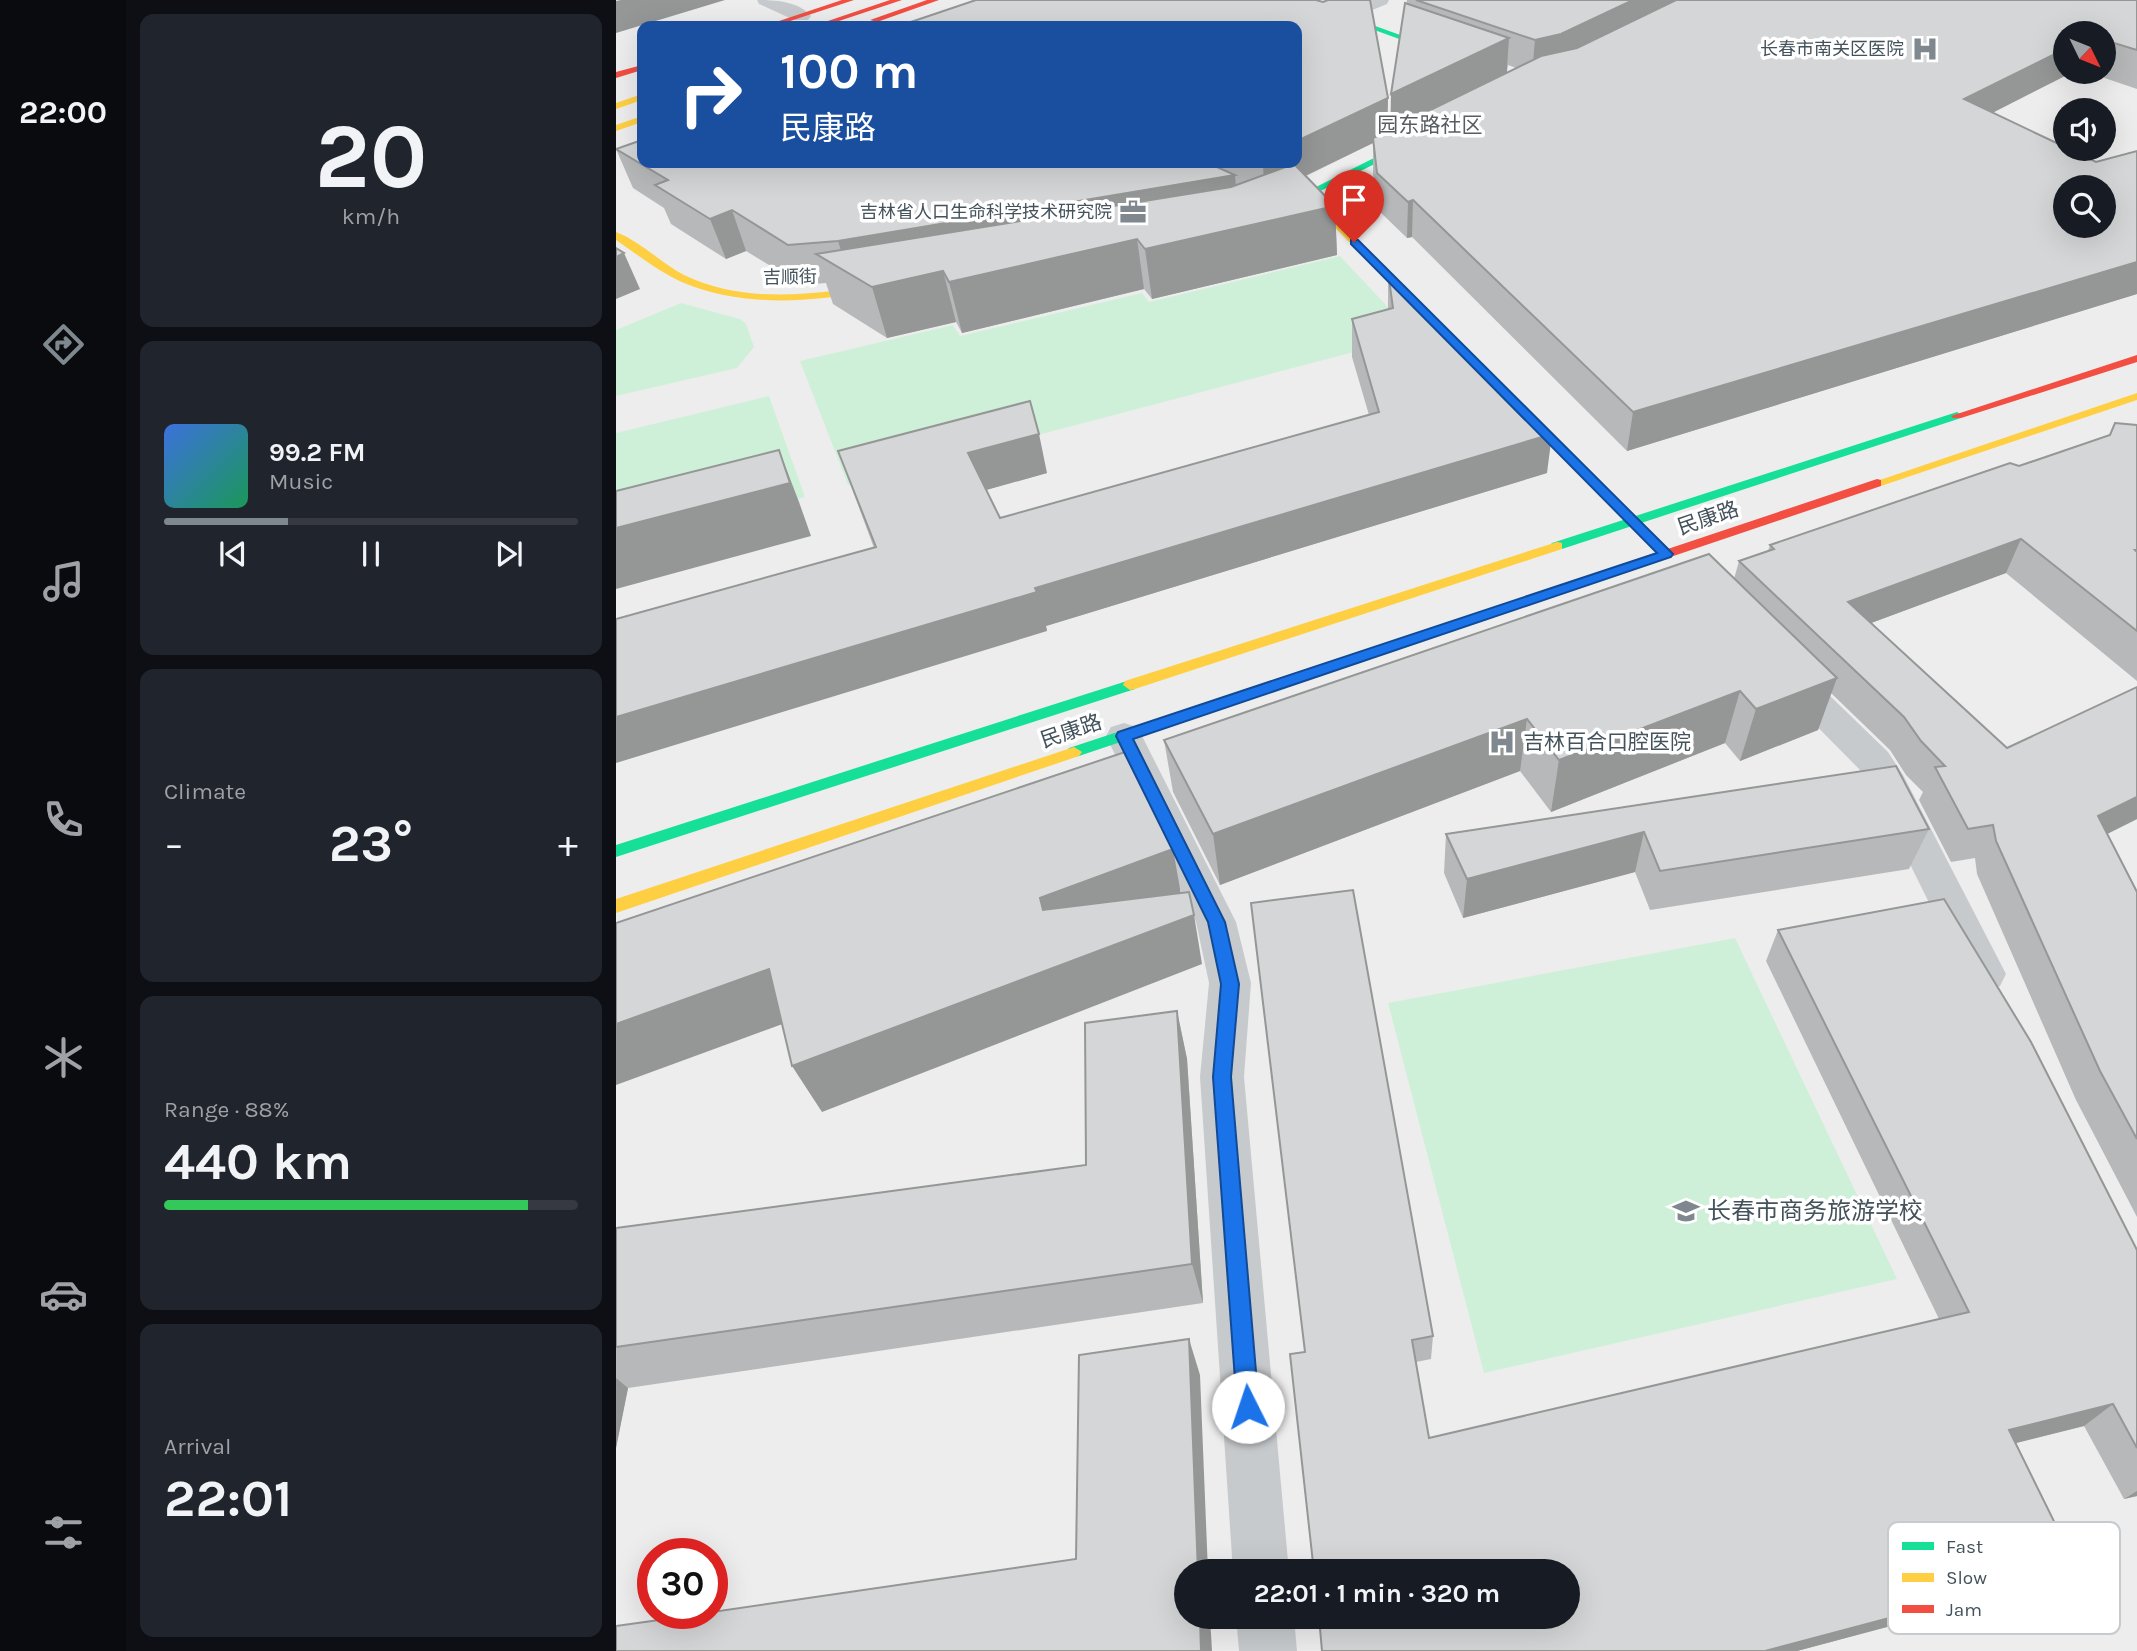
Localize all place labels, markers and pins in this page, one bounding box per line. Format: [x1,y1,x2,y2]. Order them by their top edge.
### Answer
hospital icon: 长春市南关区医院 [1910,34,1940,64]
place label: 长春市南关区医院 [1760,38,1904,60]
pin [1324,170,1384,242]
office icon: 吉林省人口生命科学技术研究院 [1118,197,1148,227]
place label: 吉林省人口生命科学技术研究院 [860,201,1112,223]
hospital icon: 吉林百合口腔医院 [1487,727,1517,757]
place label: 吉林百合口腔医院 [1523,730,1691,754]
school or university icon: 长春市商务旅游学校 [1671,1196,1701,1226]
place label: 长春市商务旅游学校 [1707,1197,1923,1225]

